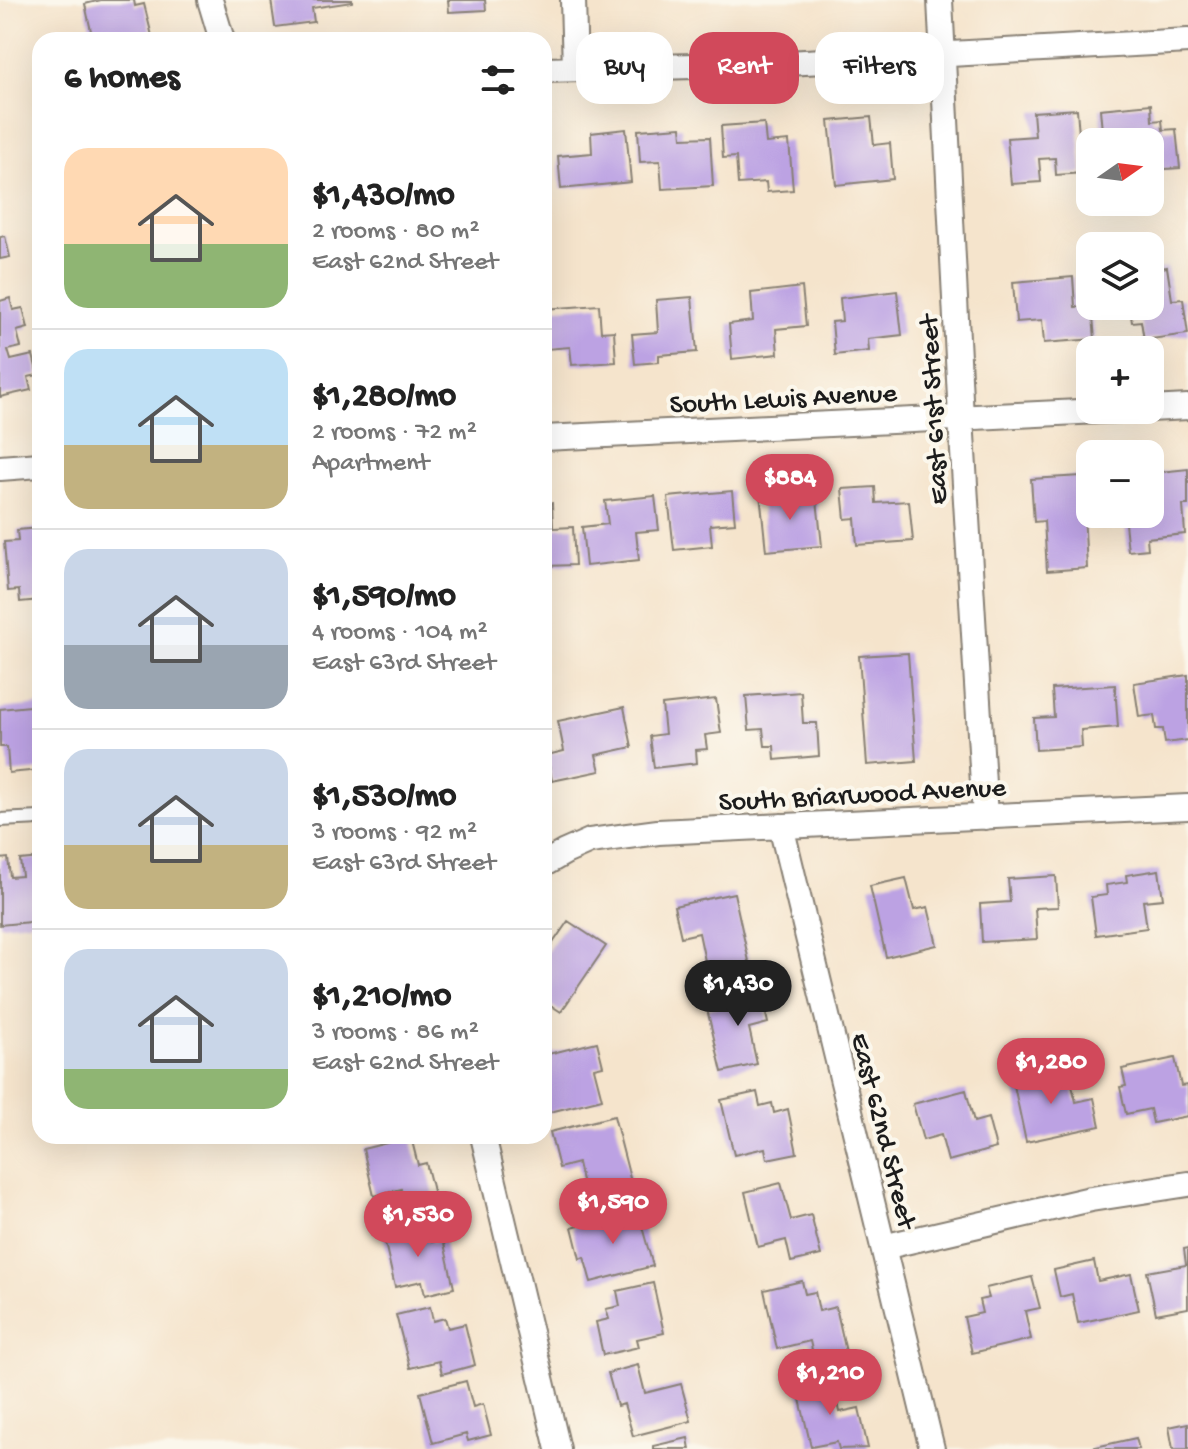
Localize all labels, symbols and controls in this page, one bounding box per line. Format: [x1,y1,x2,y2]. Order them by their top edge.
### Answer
chip: Buy [576,32,673,104]
chip: Rent [689,32,799,104]
chip: Filters [815,32,944,104]
icon: filters [476,58,520,102]
text: 6 homes [64,60,179,100]
north arrow [1076,128,1164,216]
map controls [1076,128,1164,528]
text: $1,430/mo [312,177,455,217]
icon: home [128,180,224,276]
text: 2 rooms · 80 m² [312,217,480,248]
button: layers [1076,232,1164,320]
text: East 62nd Street [312,248,498,279]
street label: East 61st Street [914,312,957,505]
button: + [1076,336,1164,424]
text: $1,280/mo [312,378,456,418]
street label: South Lewis Avenue [669,378,898,423]
icon: home [128,381,224,477]
text: 2 rooms · 72 m² [312,418,477,449]
button: − [1076,440,1164,528]
text: Apartment [312,449,429,480]
pin: $884 [743,454,837,522]
text: $884 [764,464,816,495]
text: $1,590/mo [312,578,456,618]
icon: home [128,581,224,677]
text: 4 rooms · 104 m² [312,618,488,649]
text: East 63rd Street [312,649,496,680]
street label: South Briarwood Avenue [718,772,1007,820]
text: $1,530/mo [312,778,456,818]
icon: home [128,781,224,877]
text: 3 rooms · 92 m² [312,818,477,849]
text: East 63rd Street [312,849,496,880]
pin: $1,430 [673,960,803,1028]
text: $1,430 [703,970,773,1001]
text: $1,210/mo [312,978,451,1018]
icon: home [128,981,224,1077]
text: 3 rooms · 86 m² [312,1018,479,1049]
street label: East 62nd Street [841,1030,922,1235]
pin: $1,280 [986,1038,1116,1106]
text: $1,280 [1015,1048,1087,1079]
text: East 62nd Street [312,1049,498,1080]
pin: $1,590 [548,1178,678,1246]
text: $1,590 [577,1188,649,1219]
pin: $1,530 [353,1191,483,1259]
text: $1,530 [382,1201,454,1232]
pin: $1,210 [765,1349,895,1417]
text: $1,210 [796,1359,864,1390]

